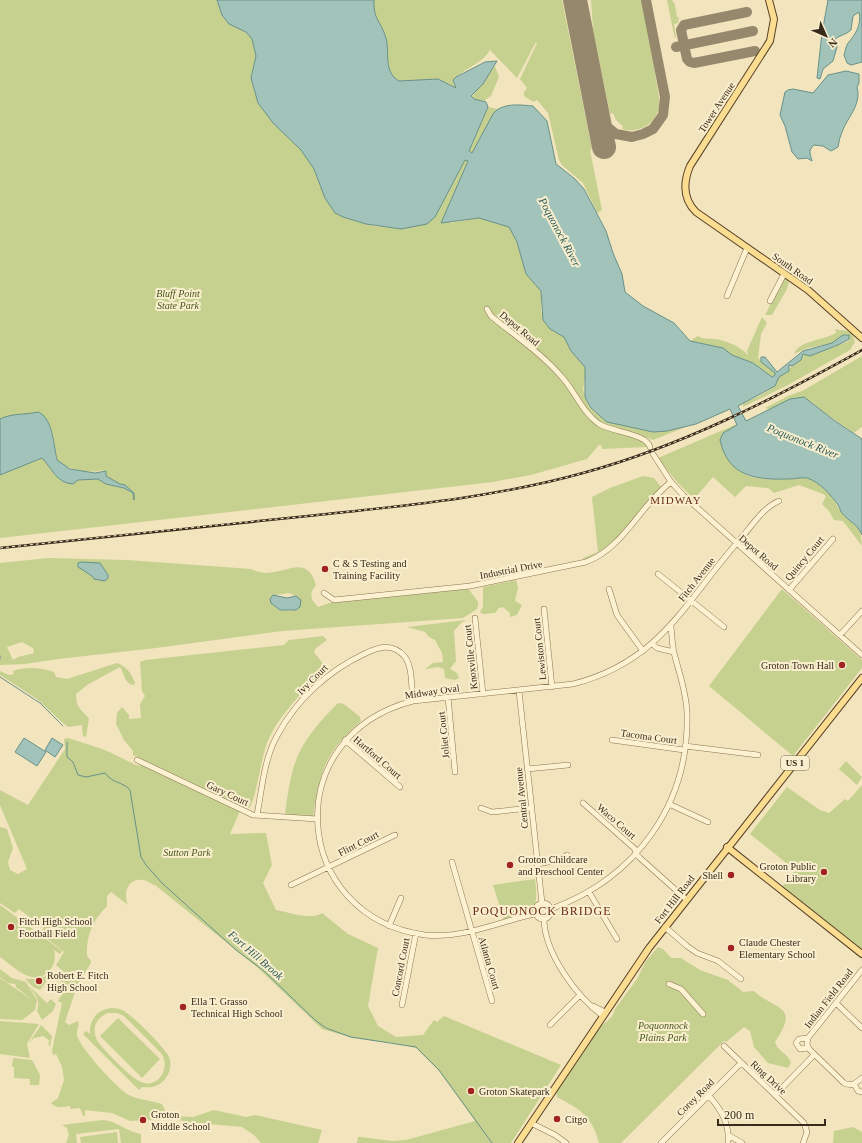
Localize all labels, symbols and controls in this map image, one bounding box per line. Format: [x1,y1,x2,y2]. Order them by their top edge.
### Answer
north arrow [806,16,846,56]
text: N [826,36,840,50]
street label: Tower Avenue [696,80,737,134]
water label: Poquonock River [536,195,583,269]
street label: South Road [770,250,815,286]
park label: Bluff Point State Park [156,288,200,311]
street label: Depot Road [498,309,542,348]
water label: Poquonock River [765,421,841,461]
district label: MIDWAY [650,494,702,506]
street label: Depot Road [737,532,780,572]
street label: Quincy Court [783,534,826,583]
street label: Fitch Avenue [676,555,717,604]
place label: C & S Testing and Training Facility [333,558,407,581]
street label: Industrial Drive [479,558,544,581]
marker: C & S Testing and Training Facility [320,564,330,574]
street label: Lewiston Court [531,617,548,681]
street label: Knoxville Court [462,624,479,690]
place label: Groton Town Hall [761,660,834,671]
marker: Groton Town Hall [837,660,847,670]
street label: Ivy Court [295,662,330,697]
street label: Midway Oval [404,682,460,701]
street label: Joliet Court [436,711,451,759]
street label: Tacoma Court [620,727,678,746]
street label: Hartford Court [352,734,404,781]
road number: US 1 [781,756,809,770]
street label: Central Avenue [513,766,530,829]
street label: Gary Court [205,779,251,808]
street label: Waco Court [595,802,638,841]
street label: Flint Court [336,828,381,858]
park label: Sutton Park [163,847,211,858]
place label: Groton Childcare and Preschool Center [518,854,604,877]
marker: Groton Childcare and Preschool Center [505,860,515,870]
place label: Groton Public Library [760,861,817,884]
marker: Groton Public Library [819,867,829,877]
place label: Shell [702,870,723,881]
marker: Shell [726,870,736,880]
street label: Fort Hill Road [652,873,697,926]
district label: POQUONOCK BRIDGE [472,904,612,918]
place label: Fitch High School Football Field [19,916,93,939]
marker: Fitch High School Football Field [6,922,16,932]
water label: Fort Hill Brook [225,927,287,983]
street label: Atlanta Court [477,935,502,991]
street label: Concord Court [389,937,412,997]
place label: Claude Chester Elementary School [739,937,816,960]
marker: Claude Chester Elementary School [726,943,736,953]
street label: Indian Field Road [802,966,855,1030]
place label: Robert E. Fitch High School [47,970,108,993]
marker: Robert E. Fitch High School [34,976,44,986]
place label: Ella T. Grasso Technical High School [191,996,283,1019]
marker: Ella T. Grasso Technical High School [178,1002,188,1012]
park label: Poquonnock Plains Park [637,1020,689,1043]
street label: Ring Drive [749,1058,789,1097]
street label: Corey Road [674,1076,716,1118]
marker: Groton Skatepark [466,1086,476,1096]
place label: Groton Skatepark [479,1086,550,1097]
scale bar [718,1101,825,1127]
text: 200 m [724,1108,755,1122]
place label: Groton Middle School [151,1109,210,1132]
marker: Citgo [552,1114,562,1124]
place label: Citgo [565,1114,587,1125]
marker: Groton Middle School [138,1115,148,1125]

